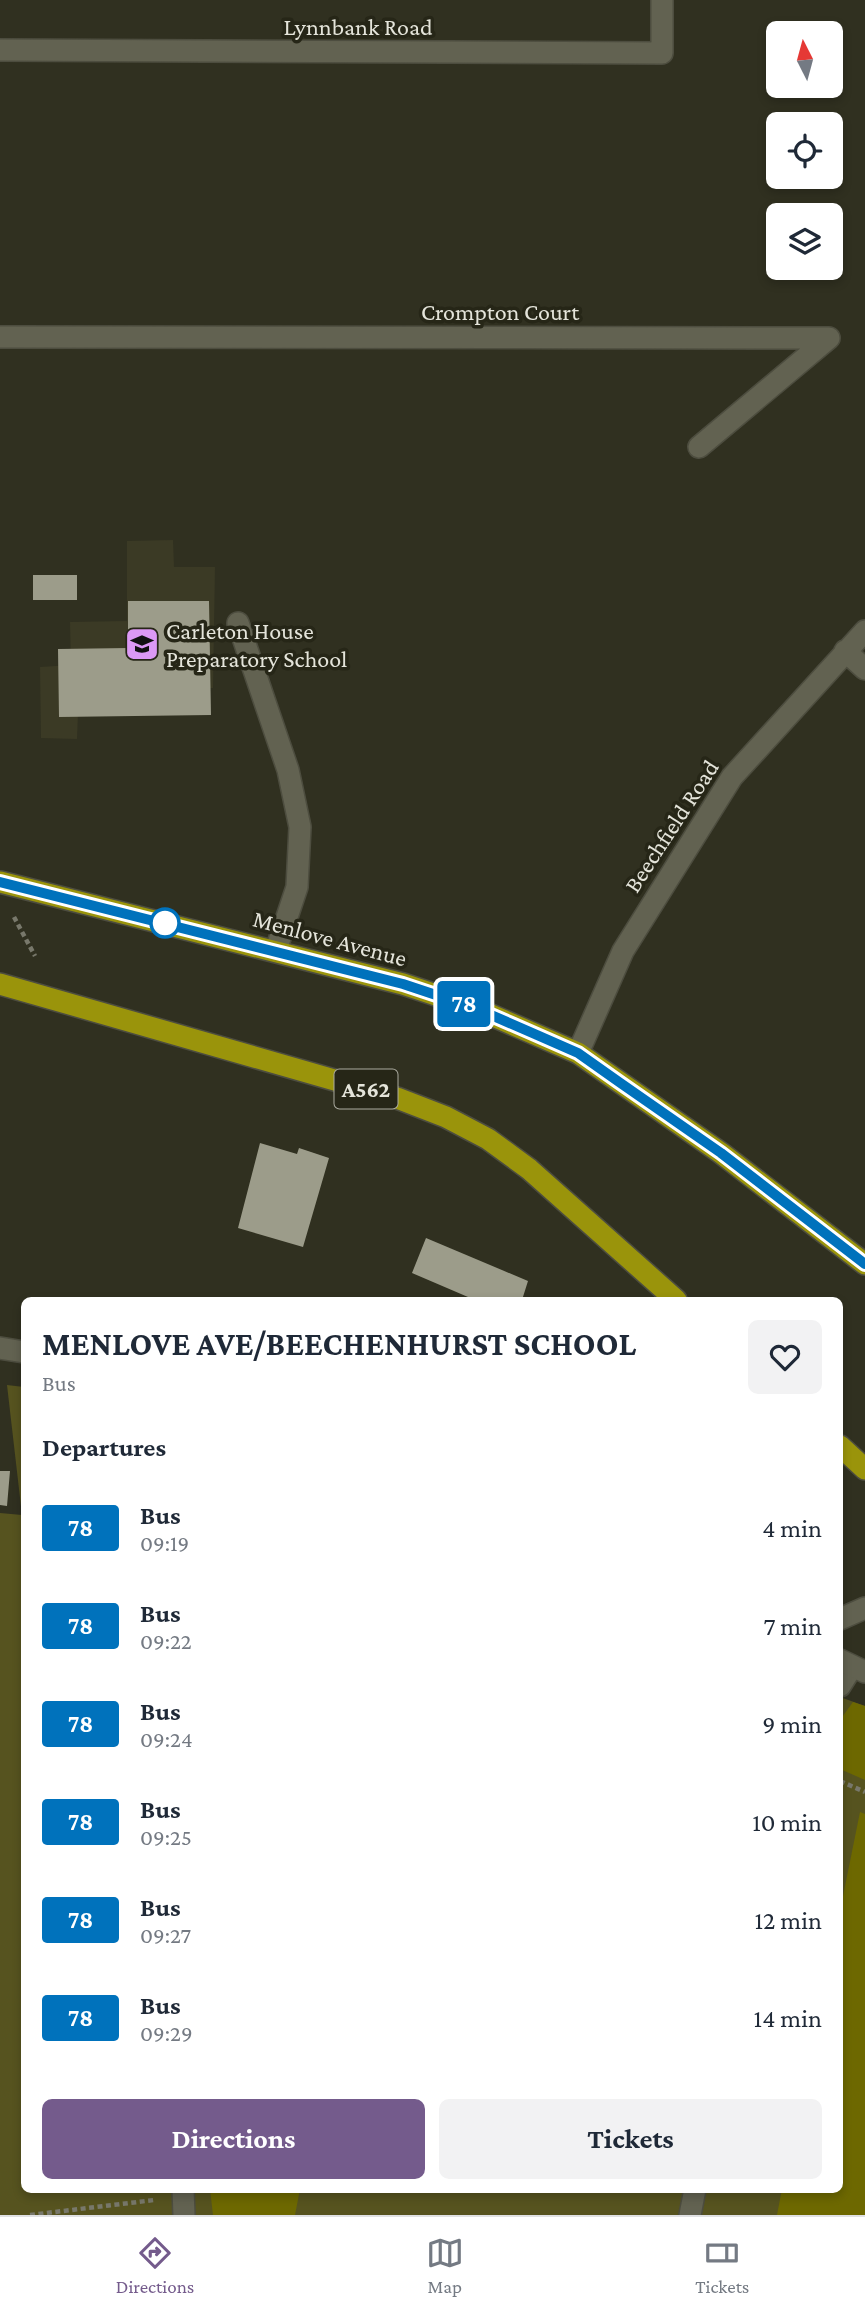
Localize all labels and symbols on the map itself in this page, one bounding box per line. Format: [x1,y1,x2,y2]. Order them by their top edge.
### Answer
street label: Lynnbank Road [283,13,433,40]
north arrow [766,21,844,98]
street label: Crompton Court [421,298,580,325]
place label: Carleton House Preparatory School [166,617,347,672]
school or university icon: Carleton House Preparatory School [123,625,161,663]
street label: Beechfield Road [618,754,724,897]
street label: Menlove Avenue [250,904,410,972]
unlabelled marker [150,908,180,938]
line badge: 78 [433,981,496,1027]
road number: A562 [334,1070,398,1108]

